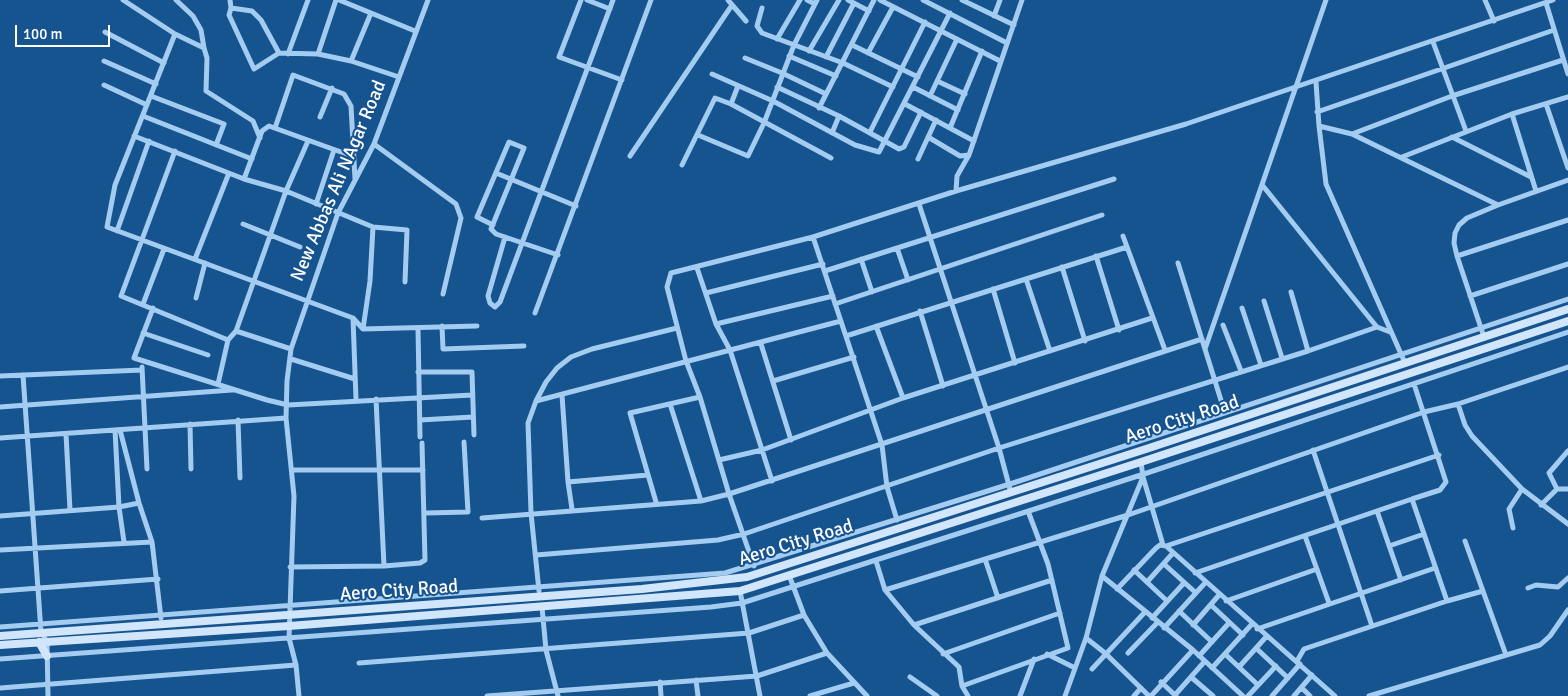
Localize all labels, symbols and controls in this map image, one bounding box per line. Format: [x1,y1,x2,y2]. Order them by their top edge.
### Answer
scale bar [18,15,112,47]
text: 100 m [23,25,63,43]
street label: New Abbas Ali NAgar Road [286,77,392,285]
street label: Aero City Road [1122,391,1242,449]
street label: Aero City Road [736,515,856,571]
street label: Aero City Road [339,575,459,607]

